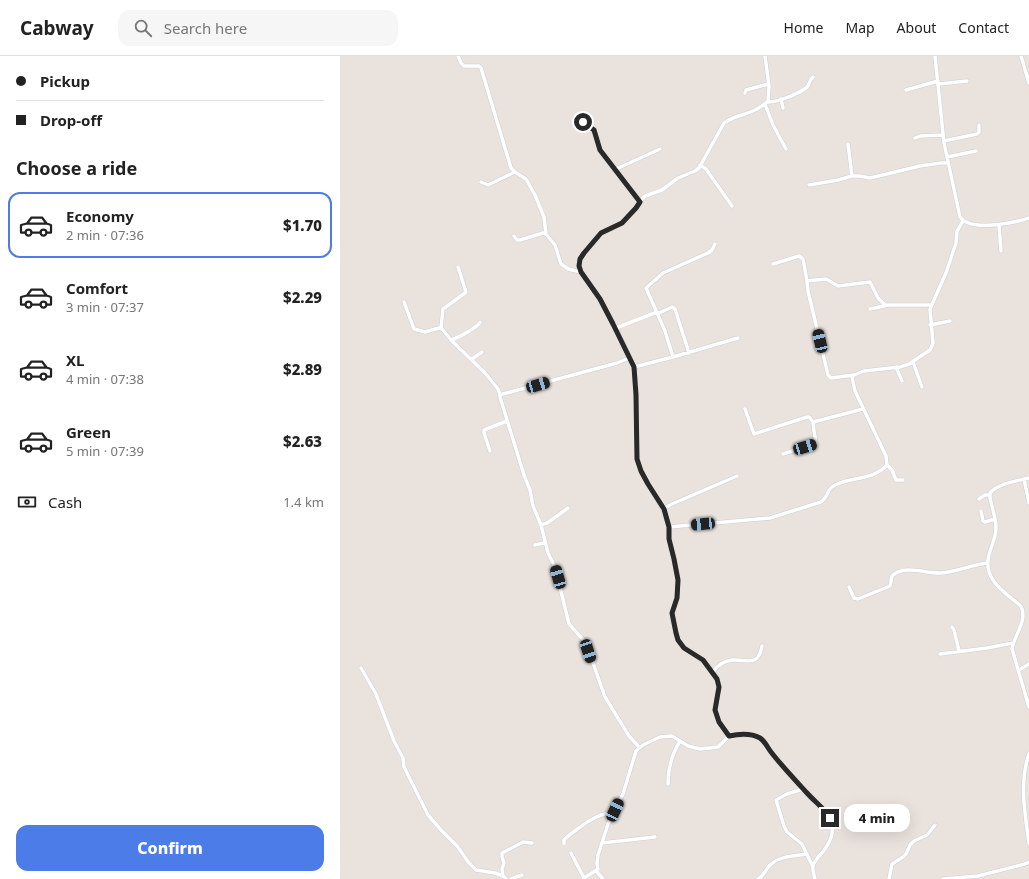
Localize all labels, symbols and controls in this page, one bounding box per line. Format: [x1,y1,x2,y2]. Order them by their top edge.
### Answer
search box [118,10,398,46]
text: Cabway [20,15,94,41]
icon: search [132,17,154,39]
text: Search here [164,18,247,38]
text: Home [784,18,823,37]
text: Map [845,18,875,37]
text: About [897,18,936,37]
text: Contact [958,18,1009,37]
text: Pickup [40,71,90,91]
text: Drop-off [40,110,102,130]
route start [574,113,592,131]
text: Choose a ride [16,156,137,180]
text: Economy [66,206,134,226]
icon: car [18,207,54,243]
text: $1.70 [283,215,322,235]
text: 2 min · 07:36 [66,226,144,244]
text: Comfort [66,278,128,298]
icon: car [18,279,54,315]
text: $2.29 [283,287,322,307]
text: 3 min · 07:37 [66,298,144,316]
car [811,328,829,354]
text: XL [66,350,84,370]
icon: car [18,351,54,387]
text: $2.89 [283,359,322,379]
text: 4 min · 07:38 [66,370,144,388]
car [525,376,551,394]
text: Green [66,422,111,442]
icon: car [18,423,54,459]
text: $2.63 [283,431,322,451]
car [792,438,818,456]
text: 5 min · 07:39 [66,442,144,460]
icon: cash [16,491,38,513]
text: Cash [48,492,82,512]
text: 1.4 km [283,493,324,511]
car [691,517,715,531]
car [549,564,567,590]
car [579,638,597,664]
car [604,797,626,823]
callout: 4 min [844,804,910,832]
route end [821,809,839,827]
text: 4 min [859,809,895,827]
button: Confirm [16,825,324,871]

